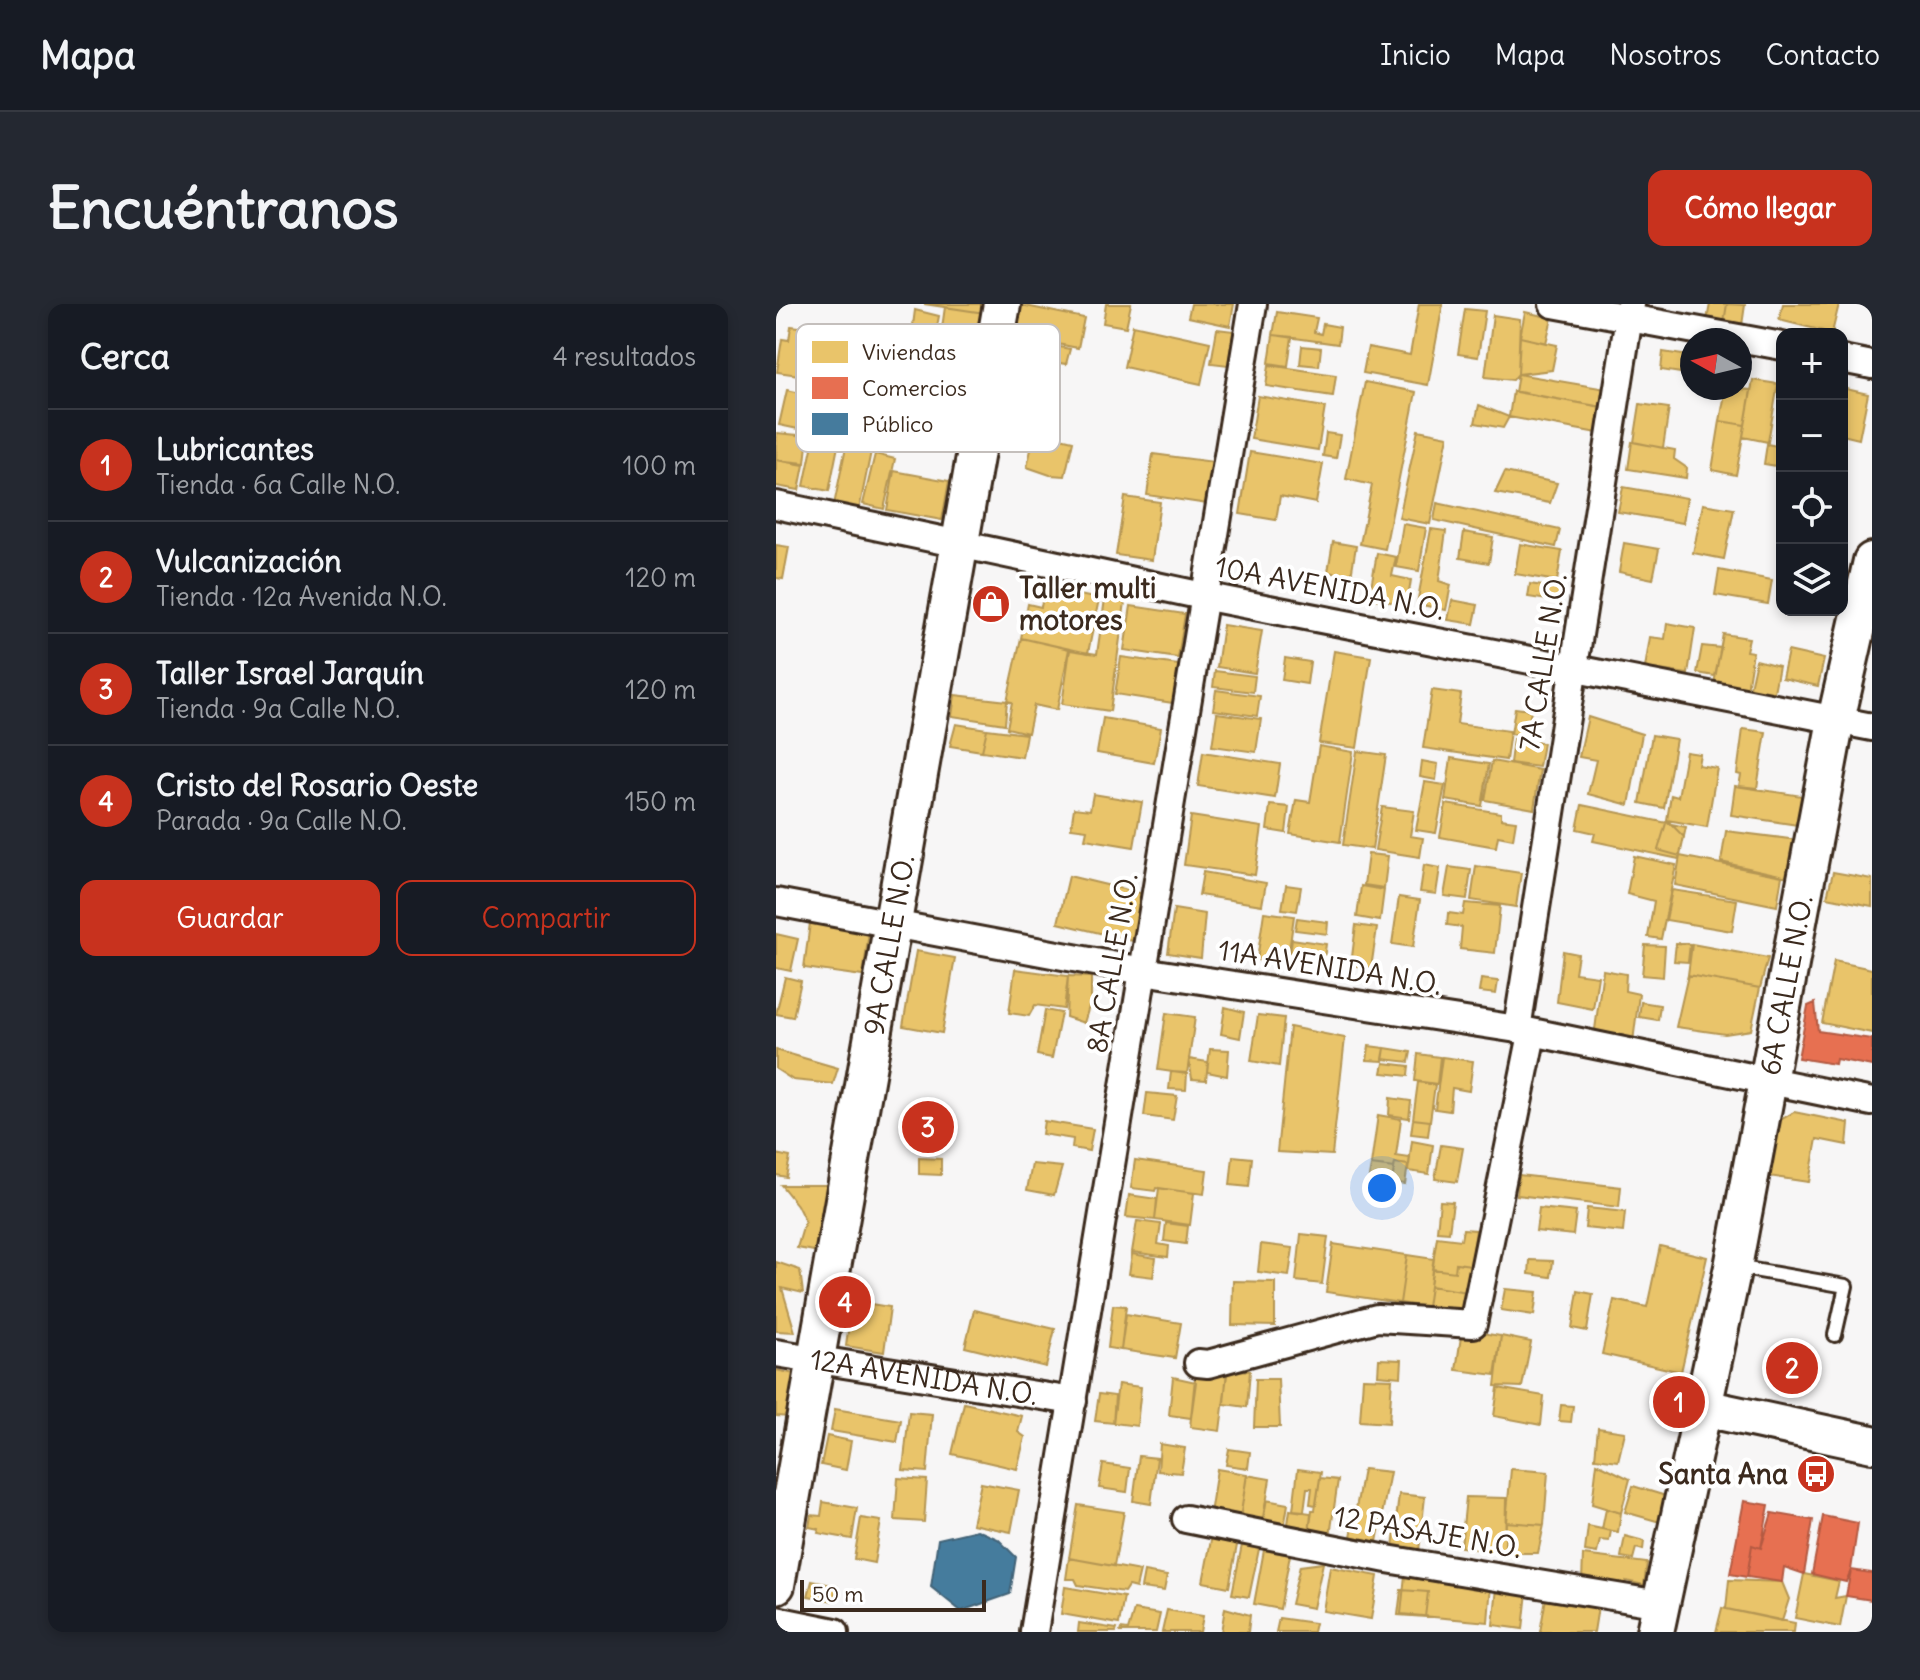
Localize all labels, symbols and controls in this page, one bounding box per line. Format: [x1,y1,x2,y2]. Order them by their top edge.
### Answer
text: Mapa [40,32,136,79]
text: Inicio [1380,37,1451,73]
text: Mapa [1495,37,1565,73]
text: Nosotros [1609,37,1721,73]
text: Contacto [1765,37,1880,73]
button: Cómo llegar [1648,170,1872,246]
text: Encuéntranos [48,173,399,243]
legend [796,324,1060,452]
north arrow [1680,328,1752,400]
map controls [1776,328,1848,616]
button: + [1776,328,1848,400]
text: Cerca [80,335,170,378]
text: Viviendas [862,338,956,366]
text: 4 resultados [553,340,696,373]
text: Comercios [862,374,967,402]
button: − [1776,400,1848,472]
text: Público [862,410,933,438]
text: Lubricantes [156,430,314,468]
text: 1 [101,449,111,482]
text: 100 m [622,449,696,482]
text: Tienda · 6a Calle N.O. [156,468,400,501]
button: locate [1776,472,1848,544]
text: Vulcanización [156,542,342,580]
button: layers [1776,544,1848,616]
street label: 10A AVENIDA N.O. [1212,548,1448,628]
text: 2 [99,561,113,594]
text: 120 m [625,561,696,594]
place label: Taller multi motores [1019,570,1156,638]
street label: 7A CALLE N.O. [1511,571,1575,753]
text: Tienda · 12a Avenida N.O. [156,580,447,613]
shop icon: Taller multi motores [970,583,1012,625]
text: Taller Israel Jarquín [156,654,424,692]
text: 3 [99,673,113,706]
text: 120 m [625,673,696,706]
text: Tienda · 9a Calle N.O. [156,692,400,725]
text: Cristo del Rosario Oeste [156,766,478,804]
text: 4 [98,785,114,818]
text: 150 m [625,785,696,818]
text: Parada · 9a Calle N.O. [156,804,407,837]
street label: 9A CALLE N.O. [855,852,923,1038]
street label: 8A CALLE N.O. [1078,870,1146,1056]
button: Guardar [80,880,380,956]
button: Compartir [396,880,696,956]
street label: 6A CALLE N.O. [1751,892,1821,1078]
street label: 11A AVENIDA N.O. [1216,932,1444,1002]
pin: 3 [902,1097,954,1157]
your location [1362,1168,1402,1208]
pin: 4 [819,1272,871,1332]
pin: 2 [1766,1338,1818,1398]
street label: 12A AVENIDA N.O. [808,1341,1041,1413]
pin: 1 [1653,1372,1705,1432]
bus stop icon: Santa Ana [1795,1453,1837,1495]
place label: Santa Ana [1658,1456,1788,1492]
street label: 12 PASAJE N.O. [1331,1498,1525,1566]
scale bar [800,1576,986,1612]
text: 50 m [812,1580,864,1608]

